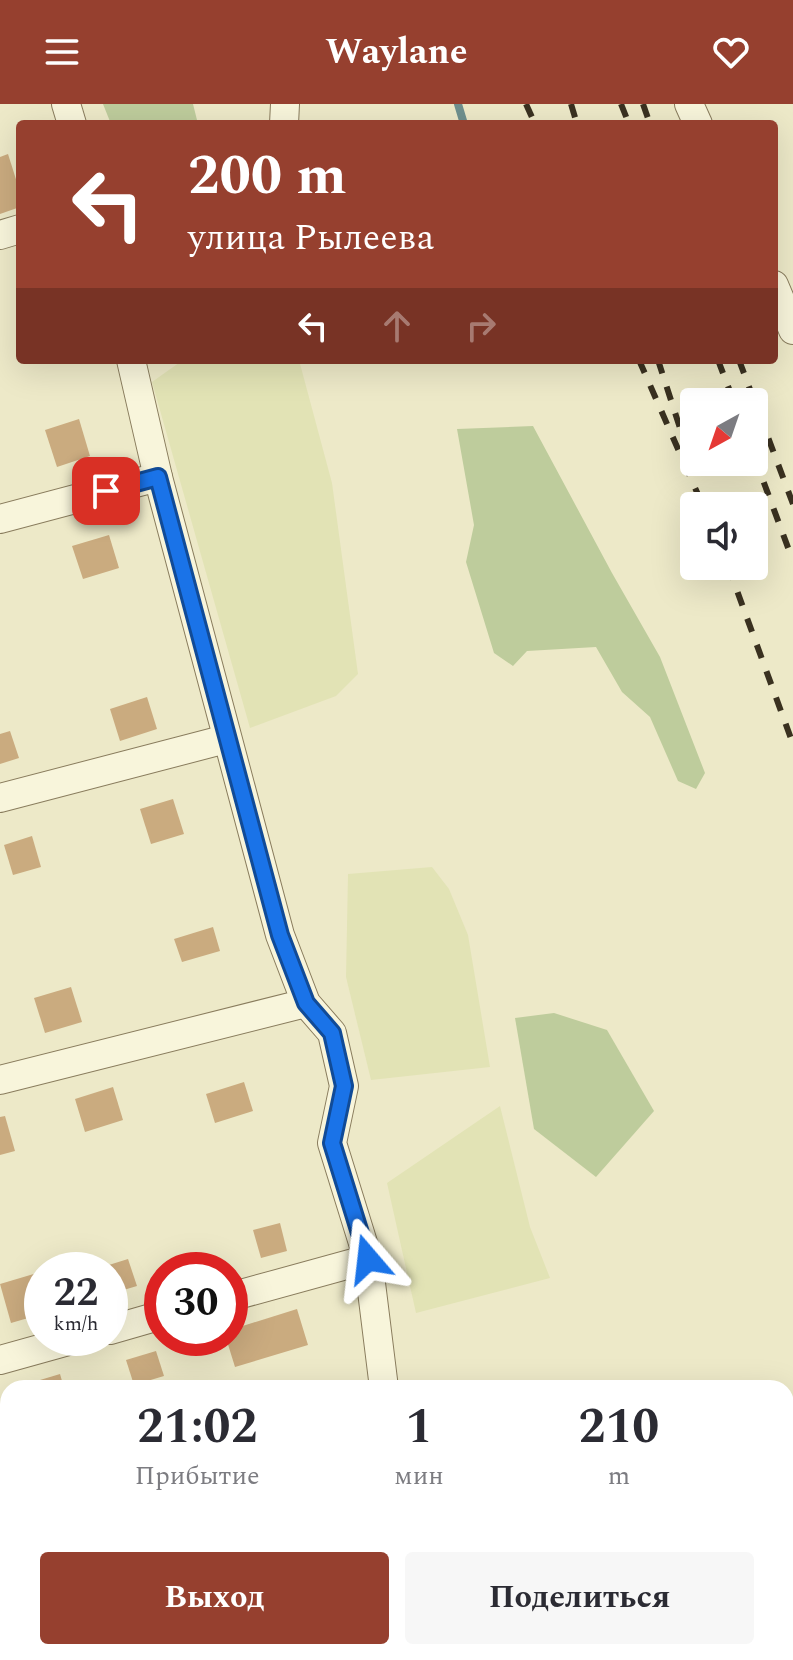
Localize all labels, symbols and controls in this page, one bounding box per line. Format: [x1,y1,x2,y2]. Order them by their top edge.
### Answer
text: Waylane [325,25,468,80]
icon: menu [40,30,84,74]
icon: heart [709,30,753,74]
text: 200 m [188,134,347,219]
icon: left [56,152,160,256]
text: улица Рылеева [188,211,434,266]
icon: left [291,304,335,348]
icon: ahead [375,304,419,348]
icon: right [459,304,503,348]
north arrow [680,388,768,476]
map controls [680,388,768,580]
pin [72,457,140,525]
icon: arrive [84,469,128,513]
button: sound [680,492,768,580]
position arrow [326,1217,410,1301]
speed limit sign: 30 [144,1252,248,1356]
text: 22 [54,1263,98,1324]
text: km/h [54,1309,99,1339]
text: 21:02 [137,1391,257,1464]
text: 1 [406,1391,433,1464]
text: 210 [578,1391,659,1464]
text: Прибытие [135,1456,260,1496]
text: мин [394,1456,444,1496]
text: m [608,1456,630,1496]
button: Выход [40,1552,389,1644]
button: Поделиться [405,1552,754,1644]

